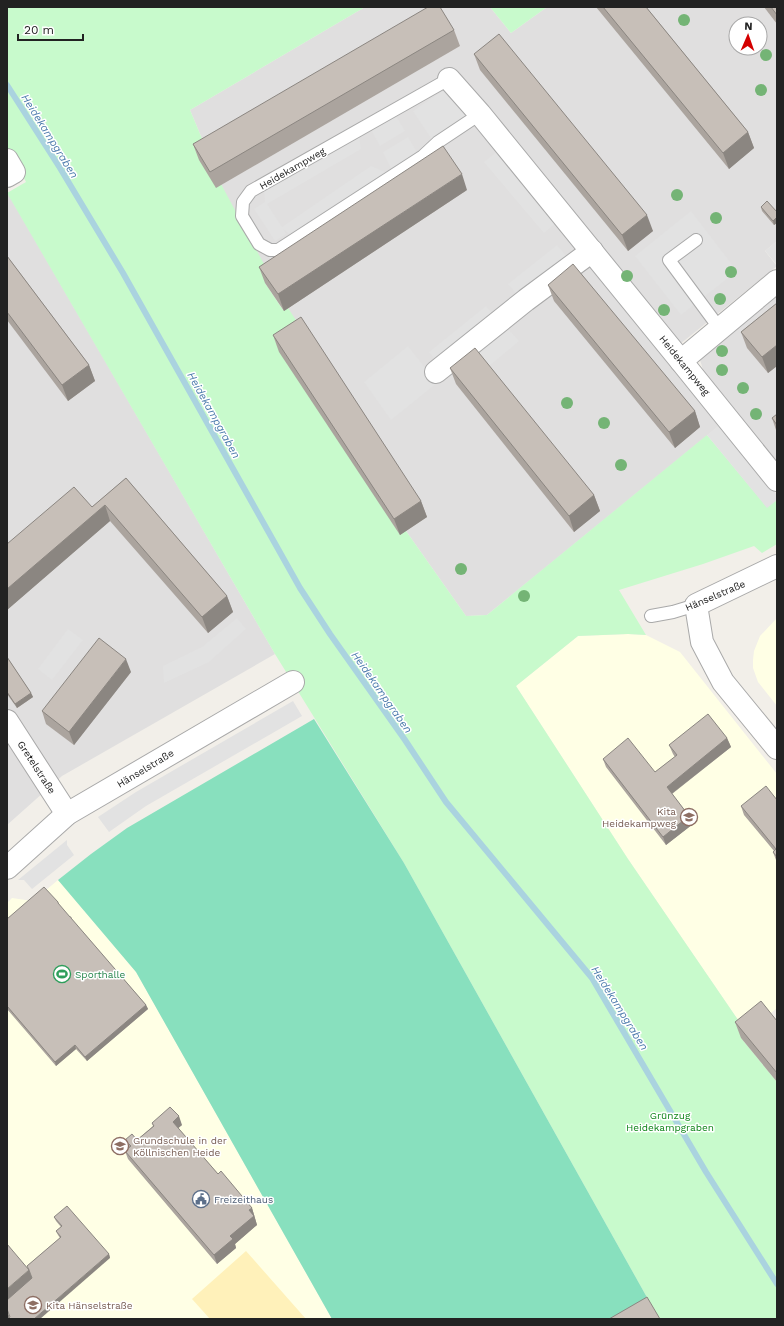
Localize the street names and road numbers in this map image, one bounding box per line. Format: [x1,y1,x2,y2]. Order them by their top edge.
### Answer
street label: Heidekampweg [258,145,328,192]
street label: Heidekampweg [657,333,713,398]
street label: Hänselstraße [683,578,747,613]
street label: Gretelstraße [15,739,58,796]
street label: Hänselstraße [115,747,176,790]

